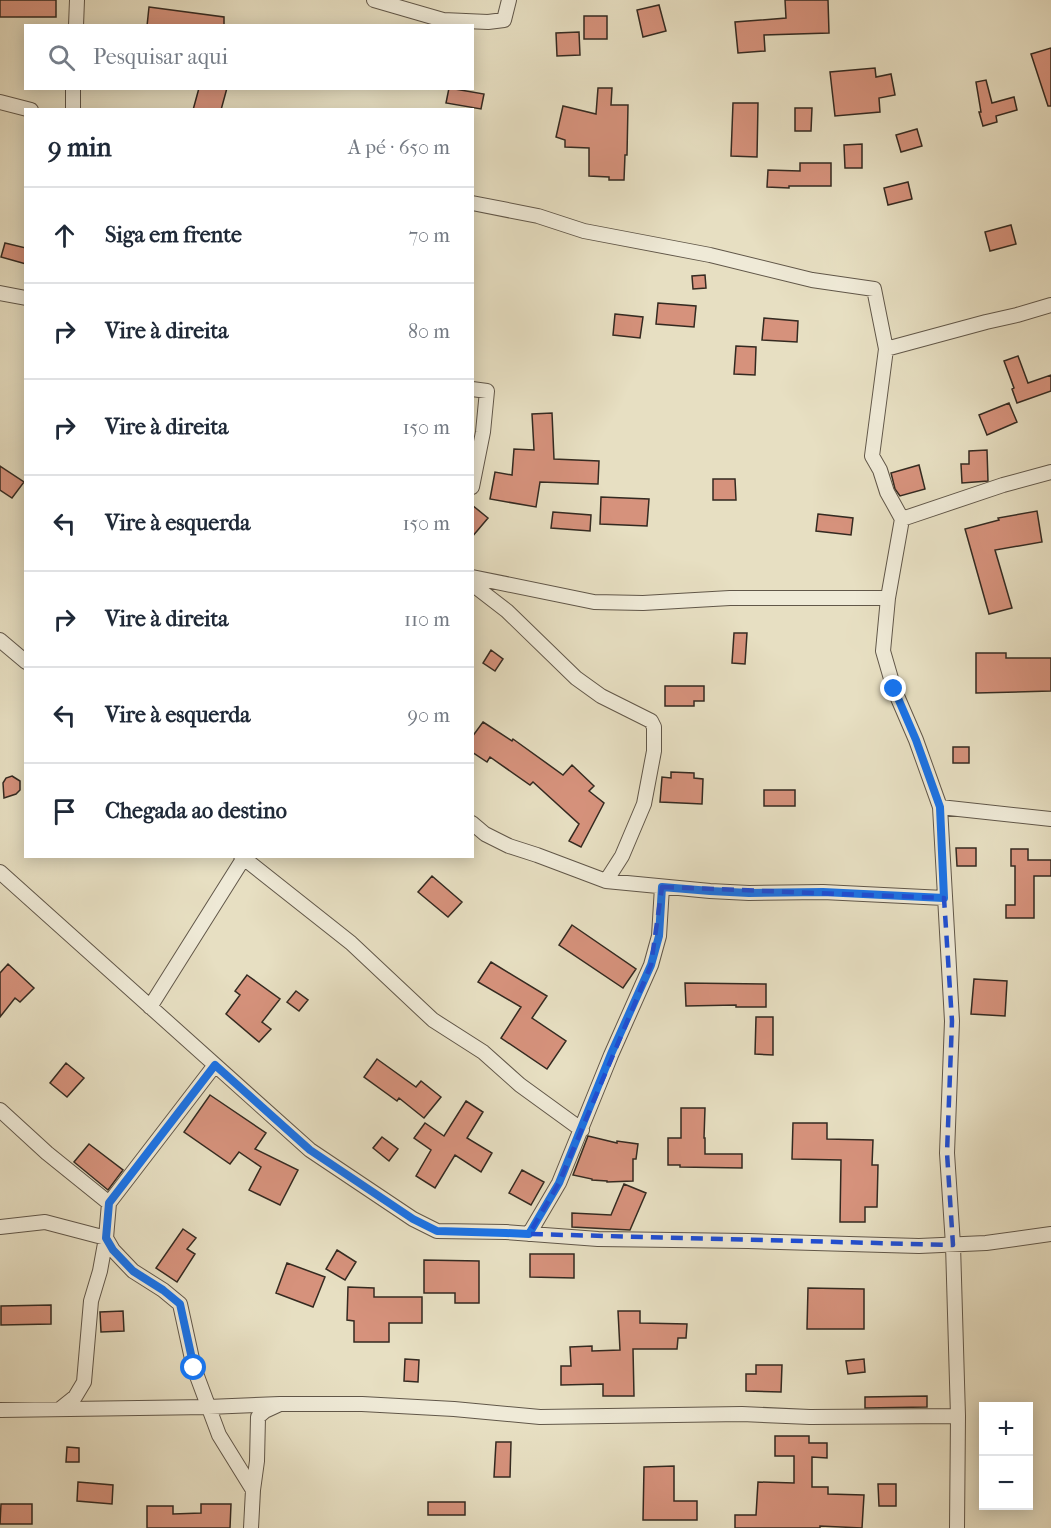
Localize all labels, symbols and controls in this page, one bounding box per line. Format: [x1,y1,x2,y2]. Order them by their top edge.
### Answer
search box [24,24,474,90]
icon: search [45,41,78,74]
text: Pesquisar aqui [93,44,228,70]
text: 9 min [48,132,112,163]
text: A pé · 650 m [348,136,450,159]
icon: ahead [48,219,81,252]
text: Siga em frente [105,222,242,248]
text: 70 m [408,224,450,247]
icon: right [48,315,81,348]
text: Vire à direita [105,318,228,344]
text: 80 m [408,320,450,343]
icon: right [48,411,81,444]
text: Vire à direita [105,414,228,440]
text: 150 m [402,416,450,439]
icon: left [48,507,81,540]
text: Vire à esquerda [105,510,250,536]
text: 150 m [402,512,450,535]
icon: right [48,603,81,636]
text: Vire à direita [105,606,228,632]
text: 110 m [404,608,450,631]
route end [880,675,906,701]
icon: left [48,699,81,732]
text: Vire à esquerda [105,702,250,728]
text: 90 m [408,704,450,727]
icon: arrive [48,795,81,828]
text: Chegada ao destino [105,798,287,824]
route start [180,1354,206,1380]
map controls [979,1402,1033,1510]
button: + [979,1402,1033,1456]
button: − [979,1456,1033,1510]

